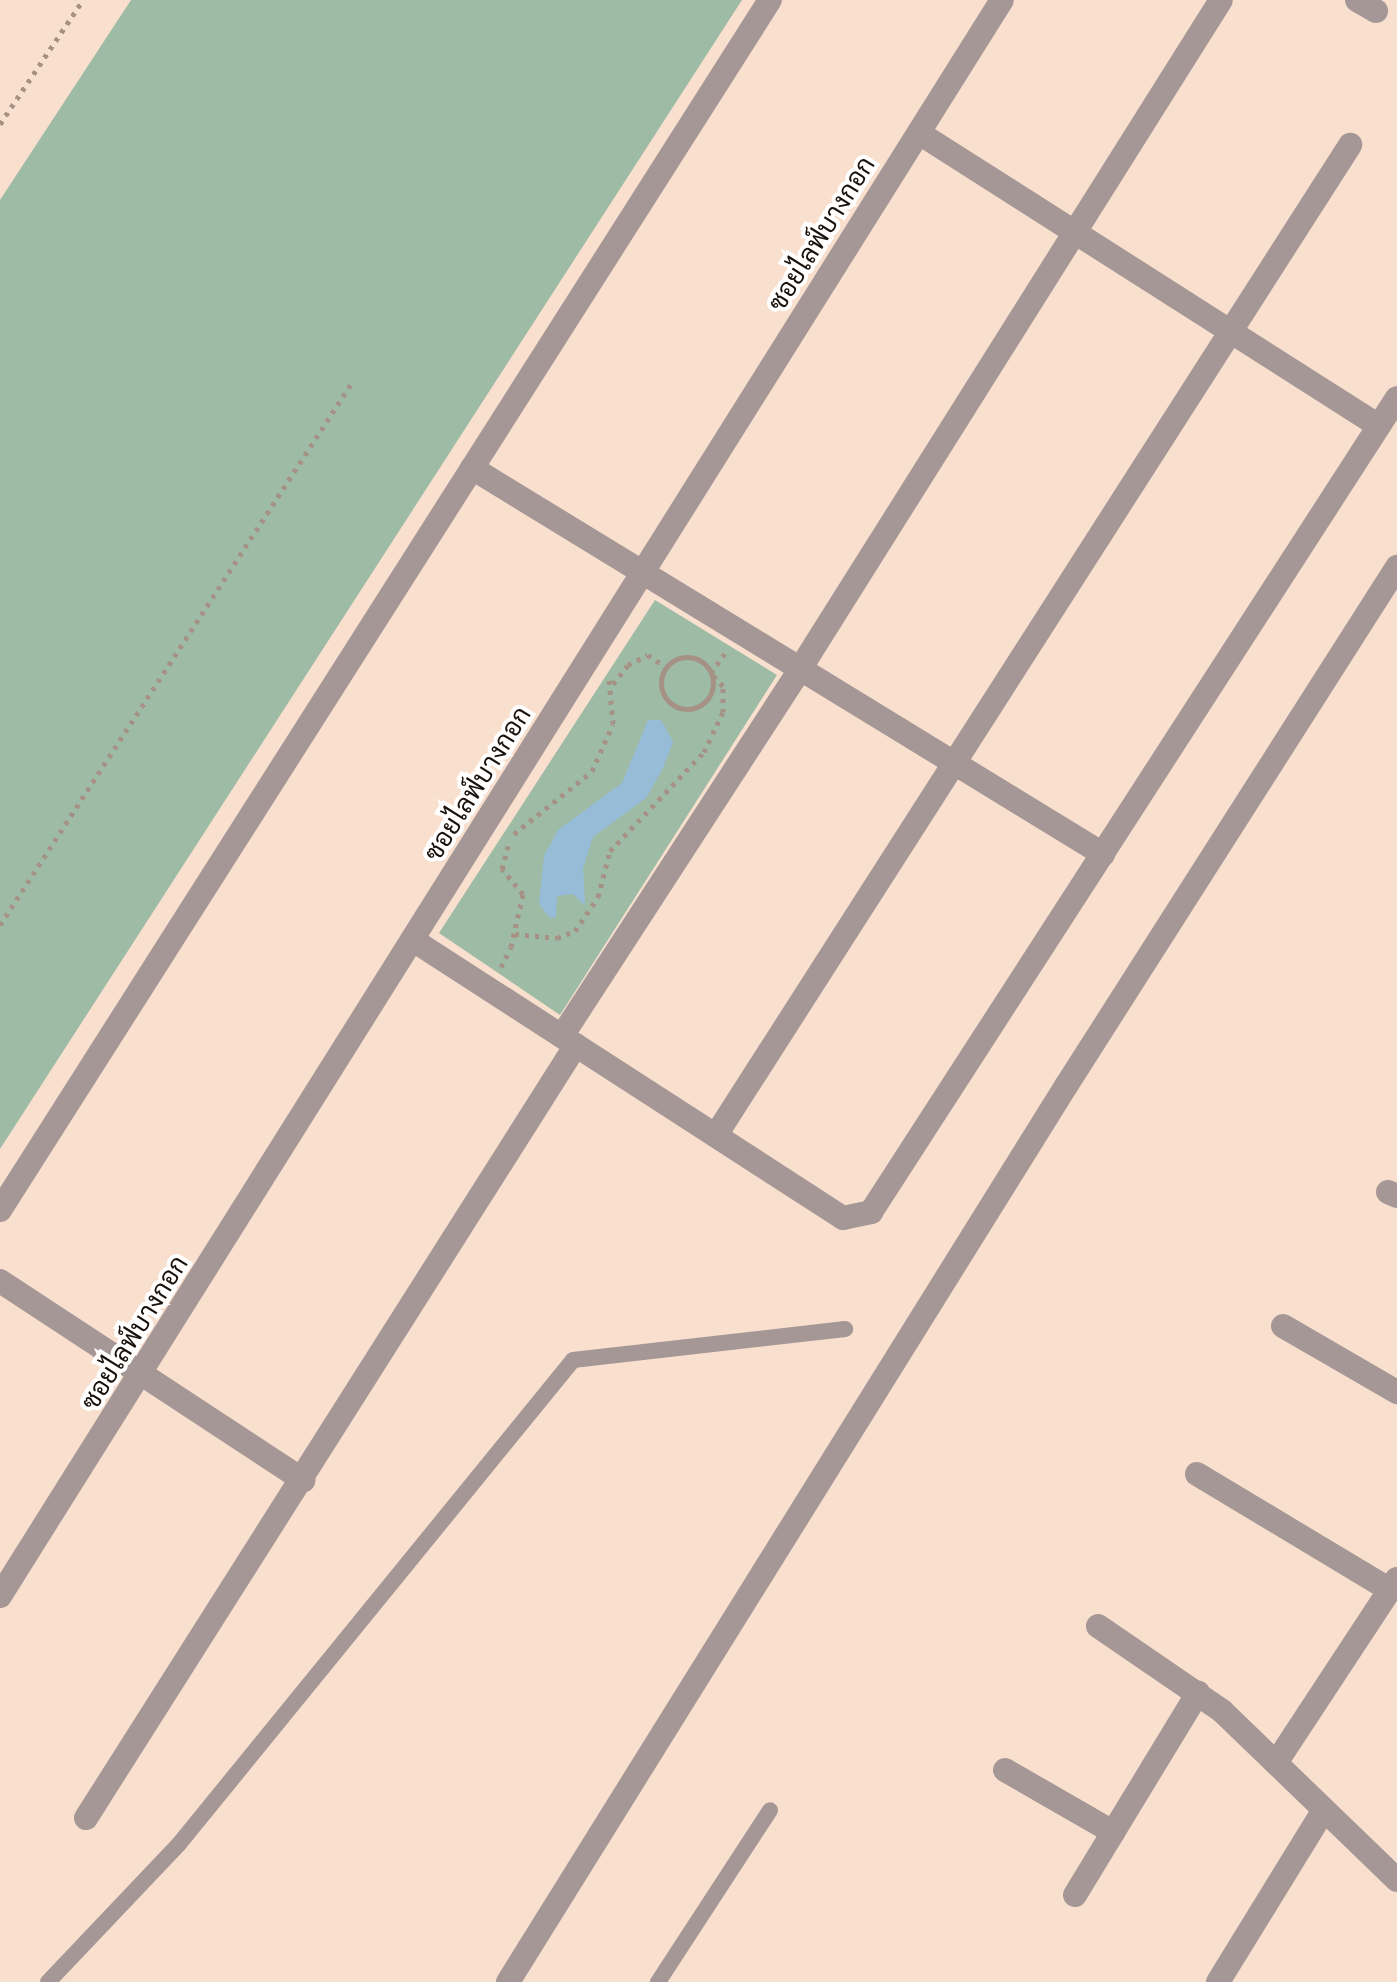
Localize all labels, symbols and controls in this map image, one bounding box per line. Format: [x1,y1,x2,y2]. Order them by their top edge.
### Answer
street label: ซอยไลฟ์บางกอก [762,151,882,317]
street label: ซอยไลฟ์บางกอก [418,701,538,867]
street label: ซอยไลฟ์บางกอก [75,1250,195,1416]

